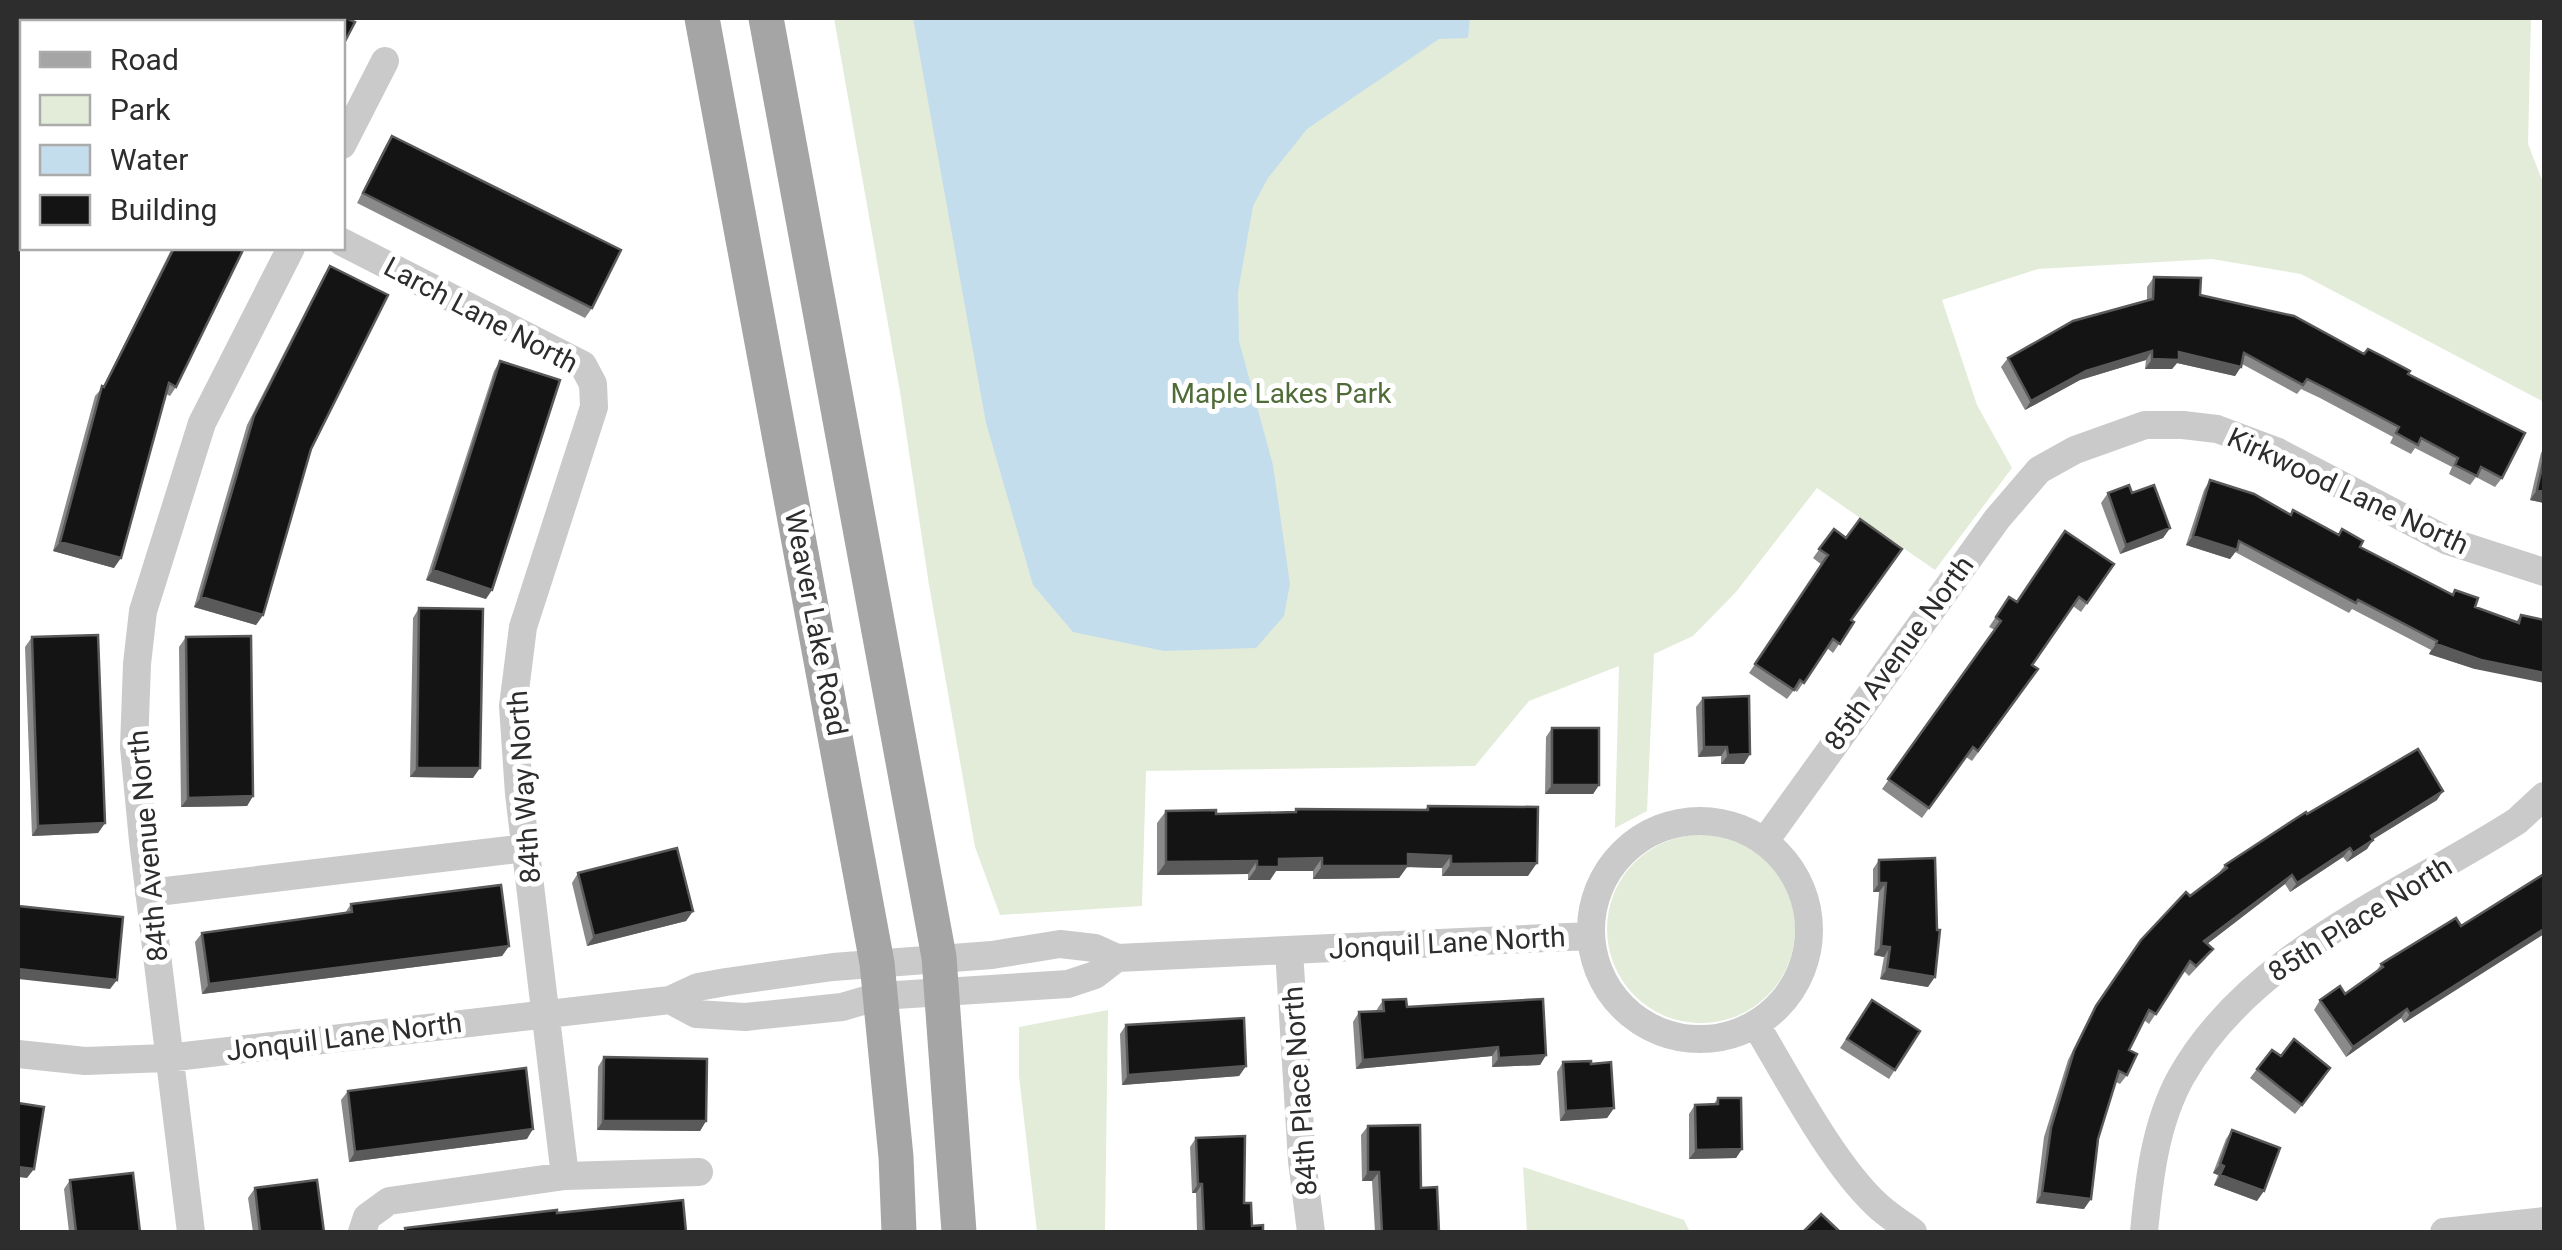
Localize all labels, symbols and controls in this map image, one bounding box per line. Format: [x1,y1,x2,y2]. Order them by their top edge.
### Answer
legend [20,20,345,250]
text: Road [110,42,179,77]
text: Park [110,92,171,127]
text: Water [110,142,188,177]
text: Building [110,192,217,227]
street label: Larch Lane North [378,250,584,380]
park label: Maple Lakes Park [1171,377,1392,410]
street label: Kirkwood Lane North [2222,421,2474,561]
street label: Weaver Lake Road [778,507,854,739]
street label: 85th Avenue North [1817,549,1981,757]
street label: 84th Way North [501,689,547,885]
street label: 84th Avenue North [121,729,175,963]
street label: 85th Place North [2262,849,2458,989]
street label: Jonquil Lane North [1328,920,1566,966]
street label: 84th Place North [1276,985,1324,1197]
street label: Jonquil Lane North [224,1006,464,1068]

